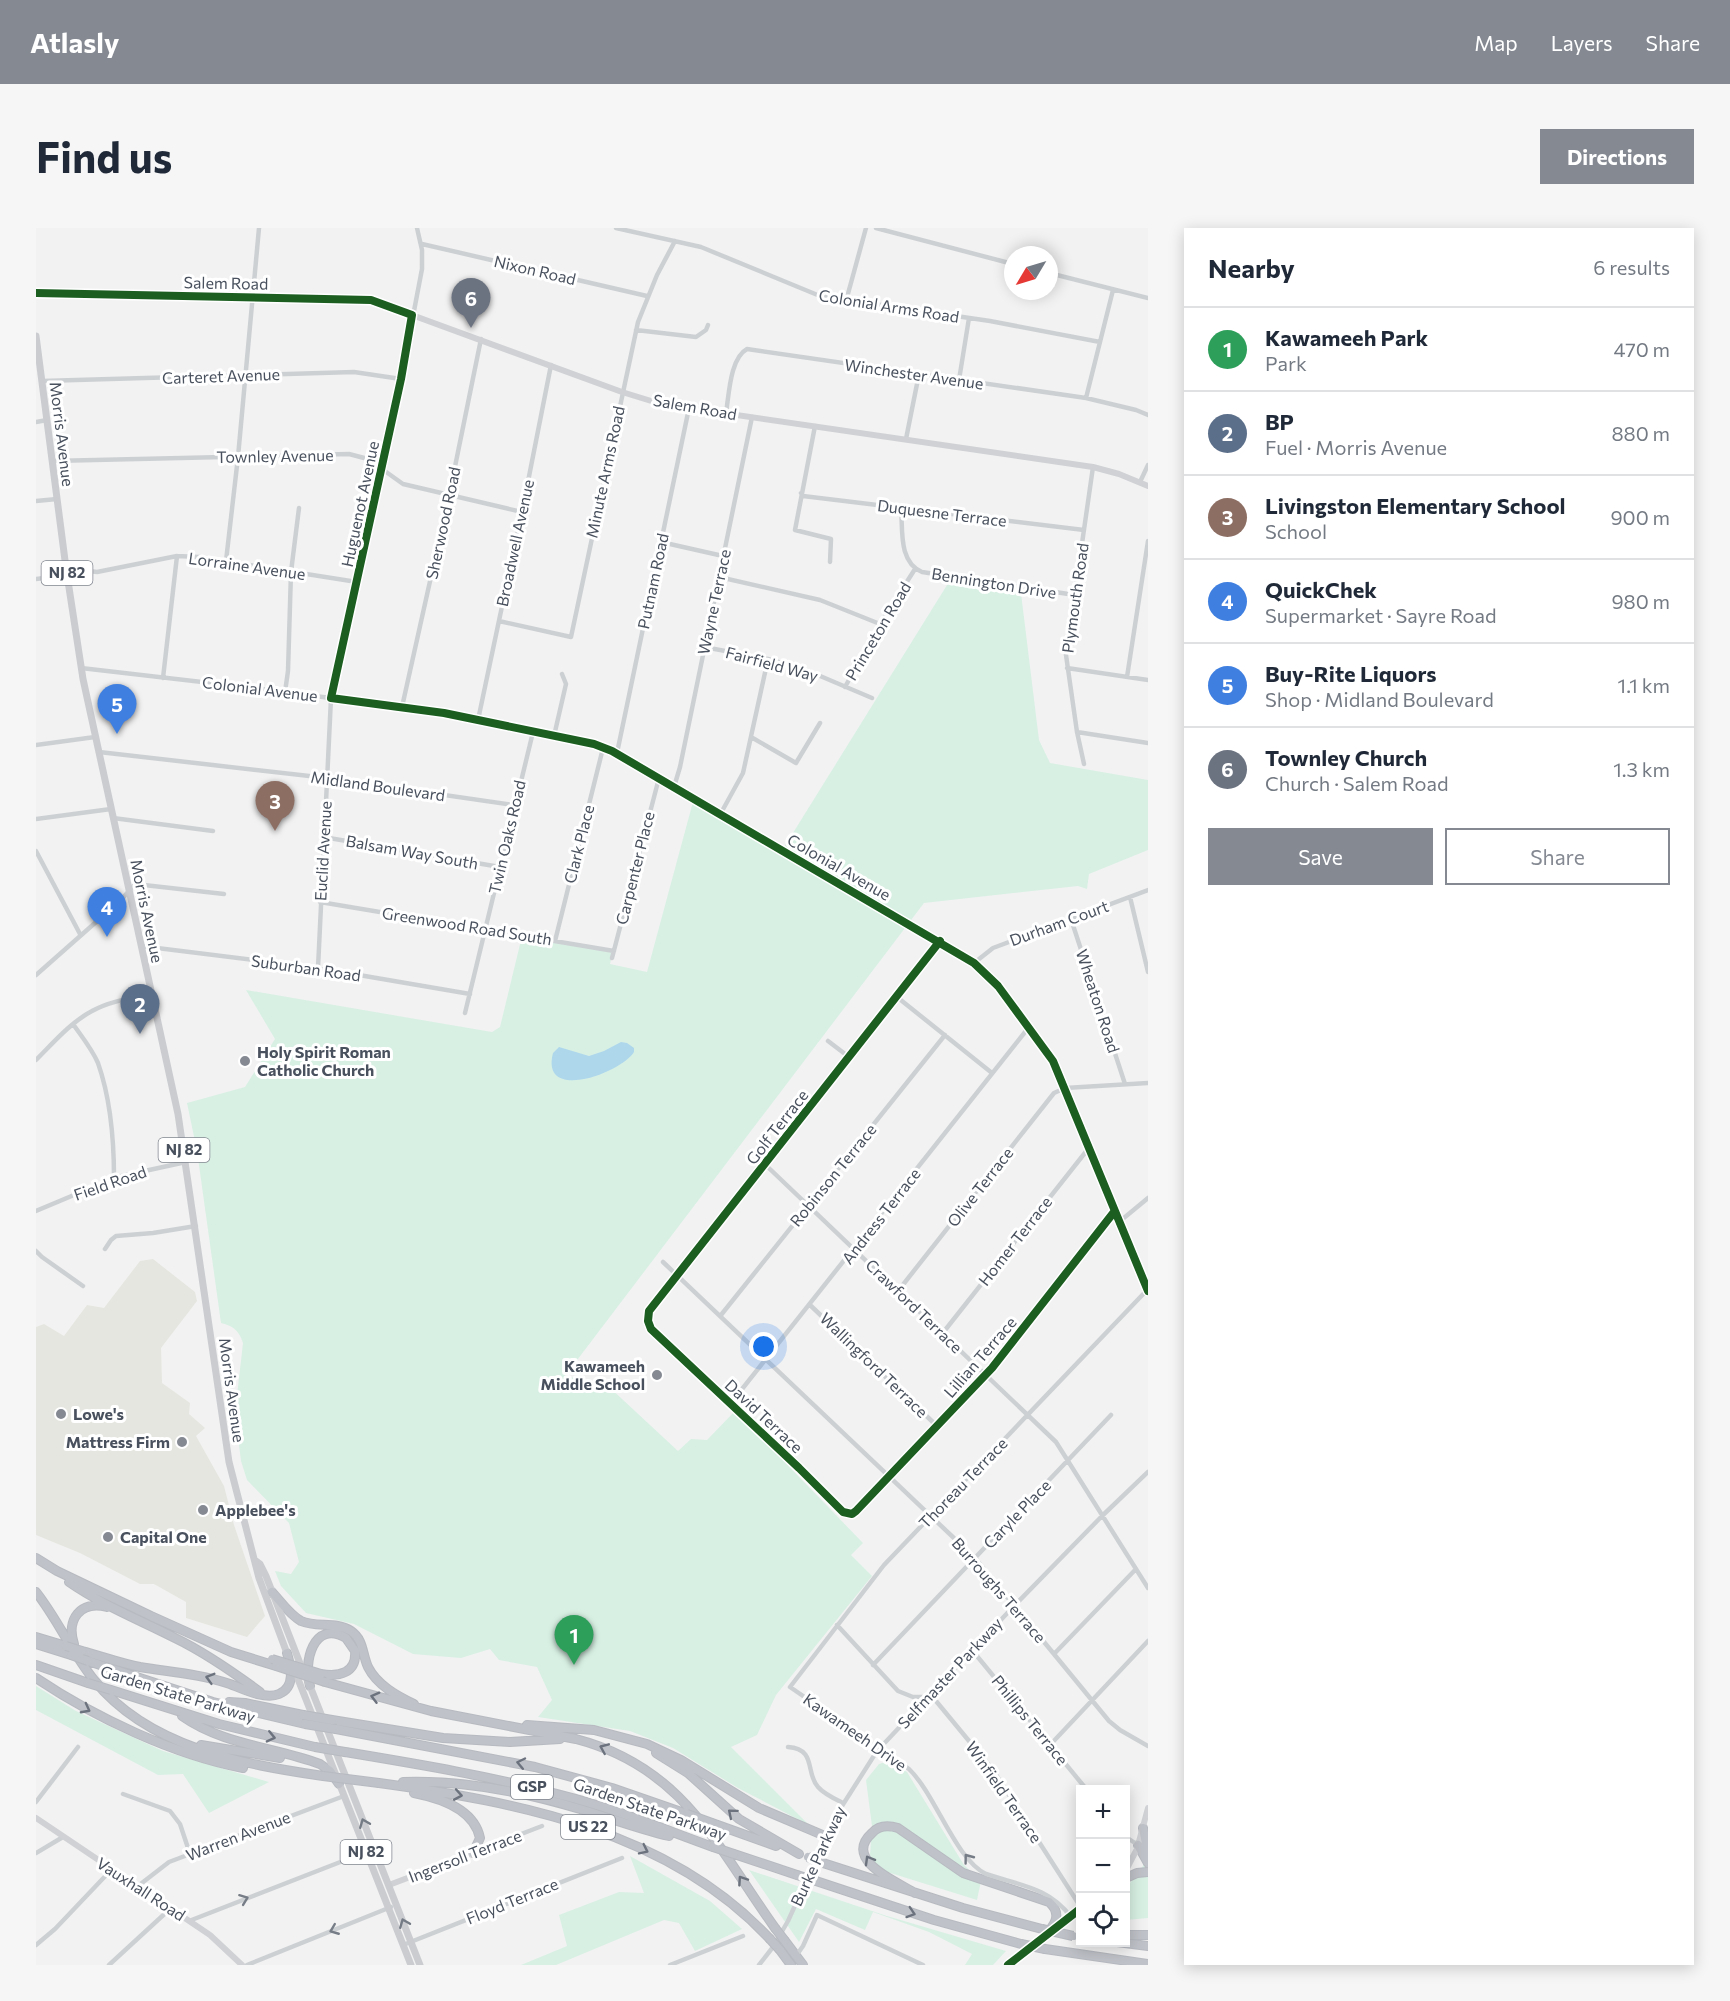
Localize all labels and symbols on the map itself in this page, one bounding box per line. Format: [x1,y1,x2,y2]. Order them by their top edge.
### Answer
north arrow [1004,246,1058,300]
street label: Nixon Road [492,251,578,288]
street label: Salem Road [184,272,268,293]
pin: 6 [452,279,490,328]
street label: Colonial Arms Road [817,285,961,326]
street label: Winchester Avenue [843,354,985,393]
street label: Carteret Avenue [162,364,280,387]
street label: Morris Avenue [47,380,78,487]
street label: Salem Road [652,390,738,423]
street label: Minute Arms Road [581,404,628,540]
street label: Huguenot Avenue [337,439,382,569]
street label: Townley Avenue [216,445,334,466]
street label: Sherwood Road [421,465,464,581]
street label: Broadwell Avenue [492,478,537,608]
street label: Duquesne Terrace [876,495,1008,530]
street label: Putnam Road [633,531,672,631]
street label: Plymouth Road [1057,542,1092,654]
street label: Wayne Terrace [693,547,734,656]
street label: Lorraine Avenue [187,548,307,583]
road number: NJ 82 [42,561,93,585]
street label: Bennington Drive [930,563,1058,602]
street label: Princeton Road [841,578,914,683]
street label: Fairfield Way [724,642,820,685]
street label: Colonial Avenue [201,672,319,705]
pin: 5 [98,684,136,734]
street label: Midland Boulevard [310,767,446,804]
street label: Twin Oaks Road [484,778,529,896]
pin: 3 [256,782,294,831]
street label: Euclid Avenue [310,800,335,901]
street label: Clark Place [560,803,597,885]
street label: Carpenter Place [611,809,658,926]
street label: Colonial Avenue [784,829,894,904]
street label: Balsam Way South [344,831,480,873]
street label: Morris Avenue [127,857,168,964]
pin: 4 [88,888,126,937]
street label: Durham Court [1007,896,1111,949]
street label: Greenwood Road South [381,903,553,948]
street label: Wheaton Road [1073,947,1124,1055]
street label: Suburban Road [250,950,362,985]
pin: 2 [120,984,160,1034]
place label: Holy Spirit Roman Catholic Church [257,1042,391,1079]
marker: Holy Spirit Roman Catholic Church [238,1054,252,1068]
street label: Golf Terrace [742,1086,812,1168]
street label: Robinson Terrace [785,1120,880,1230]
road number: NJ 82 [158,1138,210,1162]
street label: Olive Terrace [943,1143,1016,1230]
street label: Field Road [71,1161,149,1204]
street label: Andress Terrace [837,1164,924,1267]
street label: Homer Terrace [974,1192,1055,1289]
street label: Crawford Terrace [862,1255,967,1357]
street label: Wallingford Terrace [816,1308,932,1421]
street label: Lillian Terrace [939,1312,1020,1401]
your location [749,1332,778,1361]
street label: Morris Avenue [216,1336,249,1443]
place label: Kawameeh Middle School [540,1356,645,1393]
marker: Kawameeh Middle School [650,1368,664,1382]
street label: David Terrace [722,1375,807,1456]
place label: Lowe's [73,1404,124,1423]
marker: Lowe's [54,1407,68,1421]
place label: Mattress Firm [66,1432,170,1451]
street label: Thoreau Terrace [915,1433,1011,1532]
marker: Mattress Firm [175,1435,189,1449]
street label: Caryle Place [979,1475,1054,1552]
place label: Applebee's [215,1500,296,1519]
marker: Applebee's [196,1503,210,1517]
place label: Capital One [120,1527,207,1546]
marker: Capital One [101,1530,115,1544]
street label: Burroughs Terrace [948,1533,1050,1646]
street label: Selfmaster Parkway [893,1613,1006,1732]
pin: 1 [554,1616,594,1665]
street label: Garden State Parkway [98,1661,258,1726]
street label: Phillips Terrace [988,1671,1072,1768]
one-way arrow [205,1673,216,1685]
street label: Kawameeh Drive [800,1689,911,1774]
one-way arrow [370,1692,381,1704]
one-way arrow [79,1702,90,1713]
one-way arrow [266,1730,276,1743]
street label: Winfield Terrace [962,1737,1047,1846]
one-way arrow [599,1743,610,1755]
one-way arrow [516,1758,526,1771]
street label: Garden State Parkway [571,1773,729,1844]
road number: GSP [511,1775,553,1799]
one-way arrow [452,1788,462,1801]
street label: Burke Parkway [786,1803,849,1909]
street label: Warren Avenue [183,1807,293,1864]
one-way arrow [728,1809,739,1820]
road number: US 22 [561,1815,615,1839]
one-way arrow [359,1818,371,1829]
street label: Ingersoll Terrace [406,1825,524,1886]
road number: NJ 82 [340,1840,392,1864]
one-way arrow [638,1843,649,1855]
street label: Vauxhall Road [93,1853,189,1924]
one-way arrow [965,1854,976,1865]
one-way arrow [865,1856,876,1866]
street label: Floyd Terrace [463,1873,561,1928]
one-way arrow [738,1876,749,1887]
one-way arrow [238,1894,249,1906]
one-way arrow [905,1906,916,1918]
one-way arrow [399,1918,411,1929]
one-way arrow [329,1923,340,1935]

